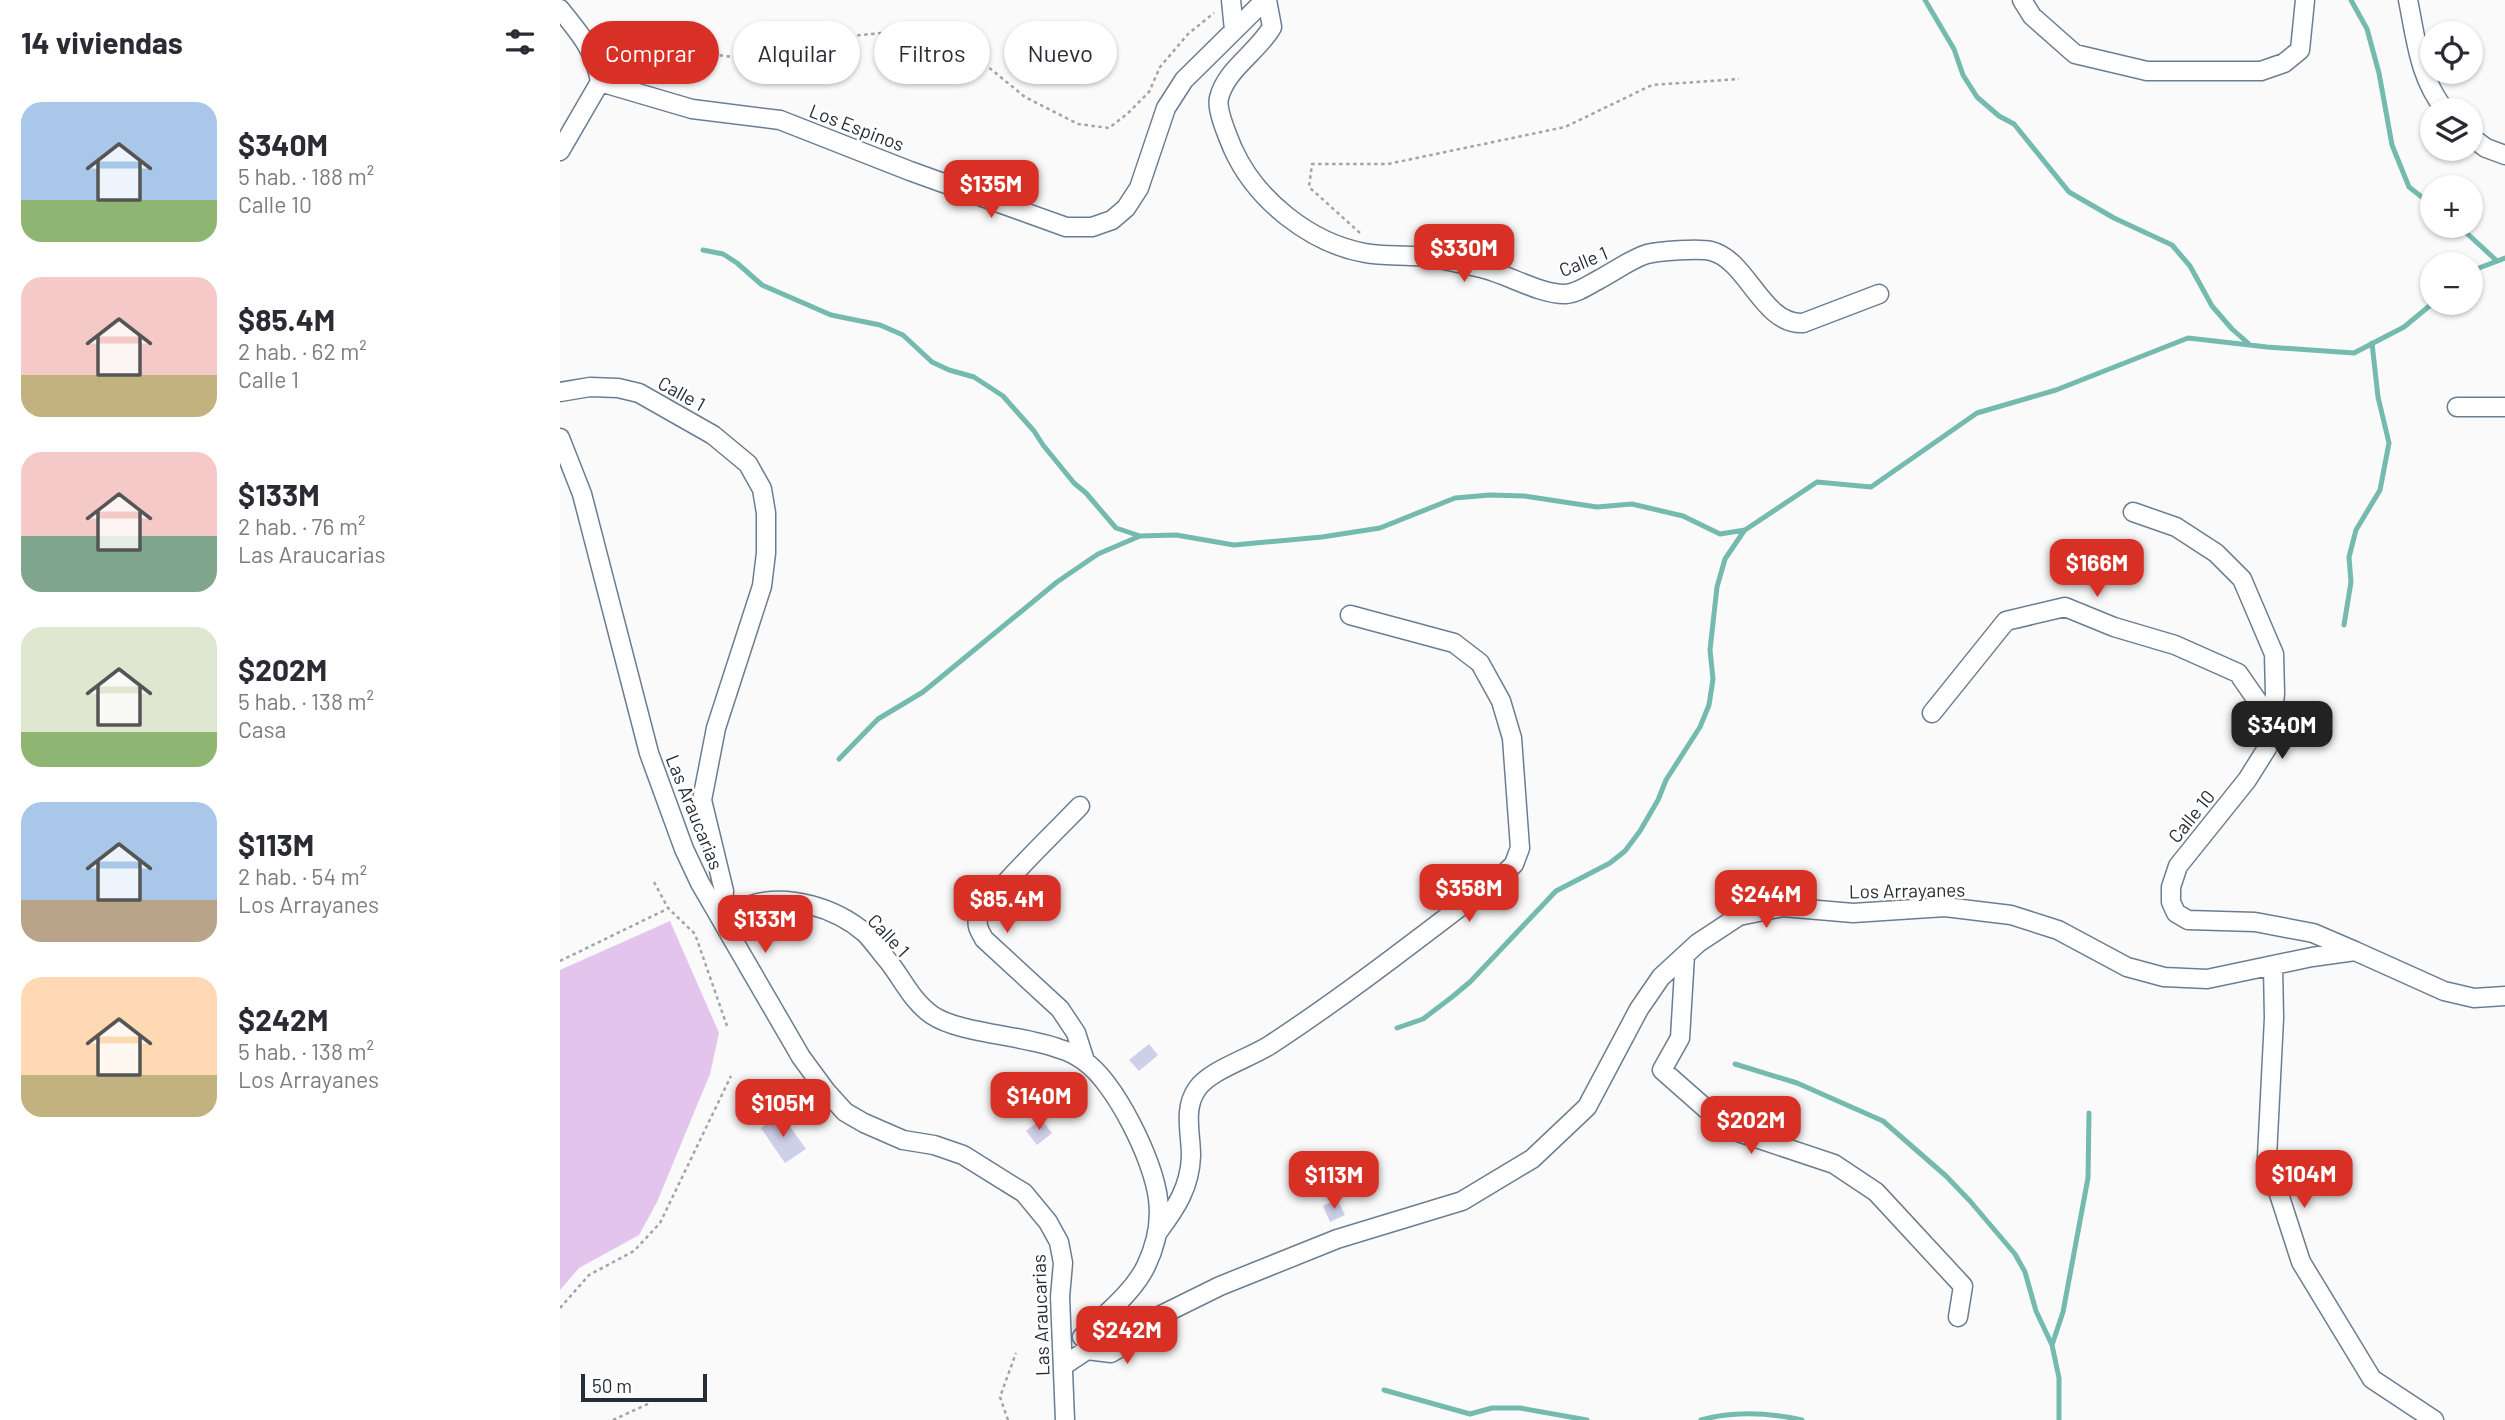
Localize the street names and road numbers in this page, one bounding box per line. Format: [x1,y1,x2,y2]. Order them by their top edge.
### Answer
street label: Los Espinos [806,98,908,156]
street label: Calle 1 [1555,241,1611,281]
street label: Calle 1 [654,371,710,415]
street label: Las Araucarias [661,751,729,873]
street label: Calle 10 [2163,785,2219,847]
street label: Los Arrayanes [1849,877,1965,903]
street label: Calle 1 [863,909,915,961]
street label: Las Araucarias [1026,1254,1054,1376]

